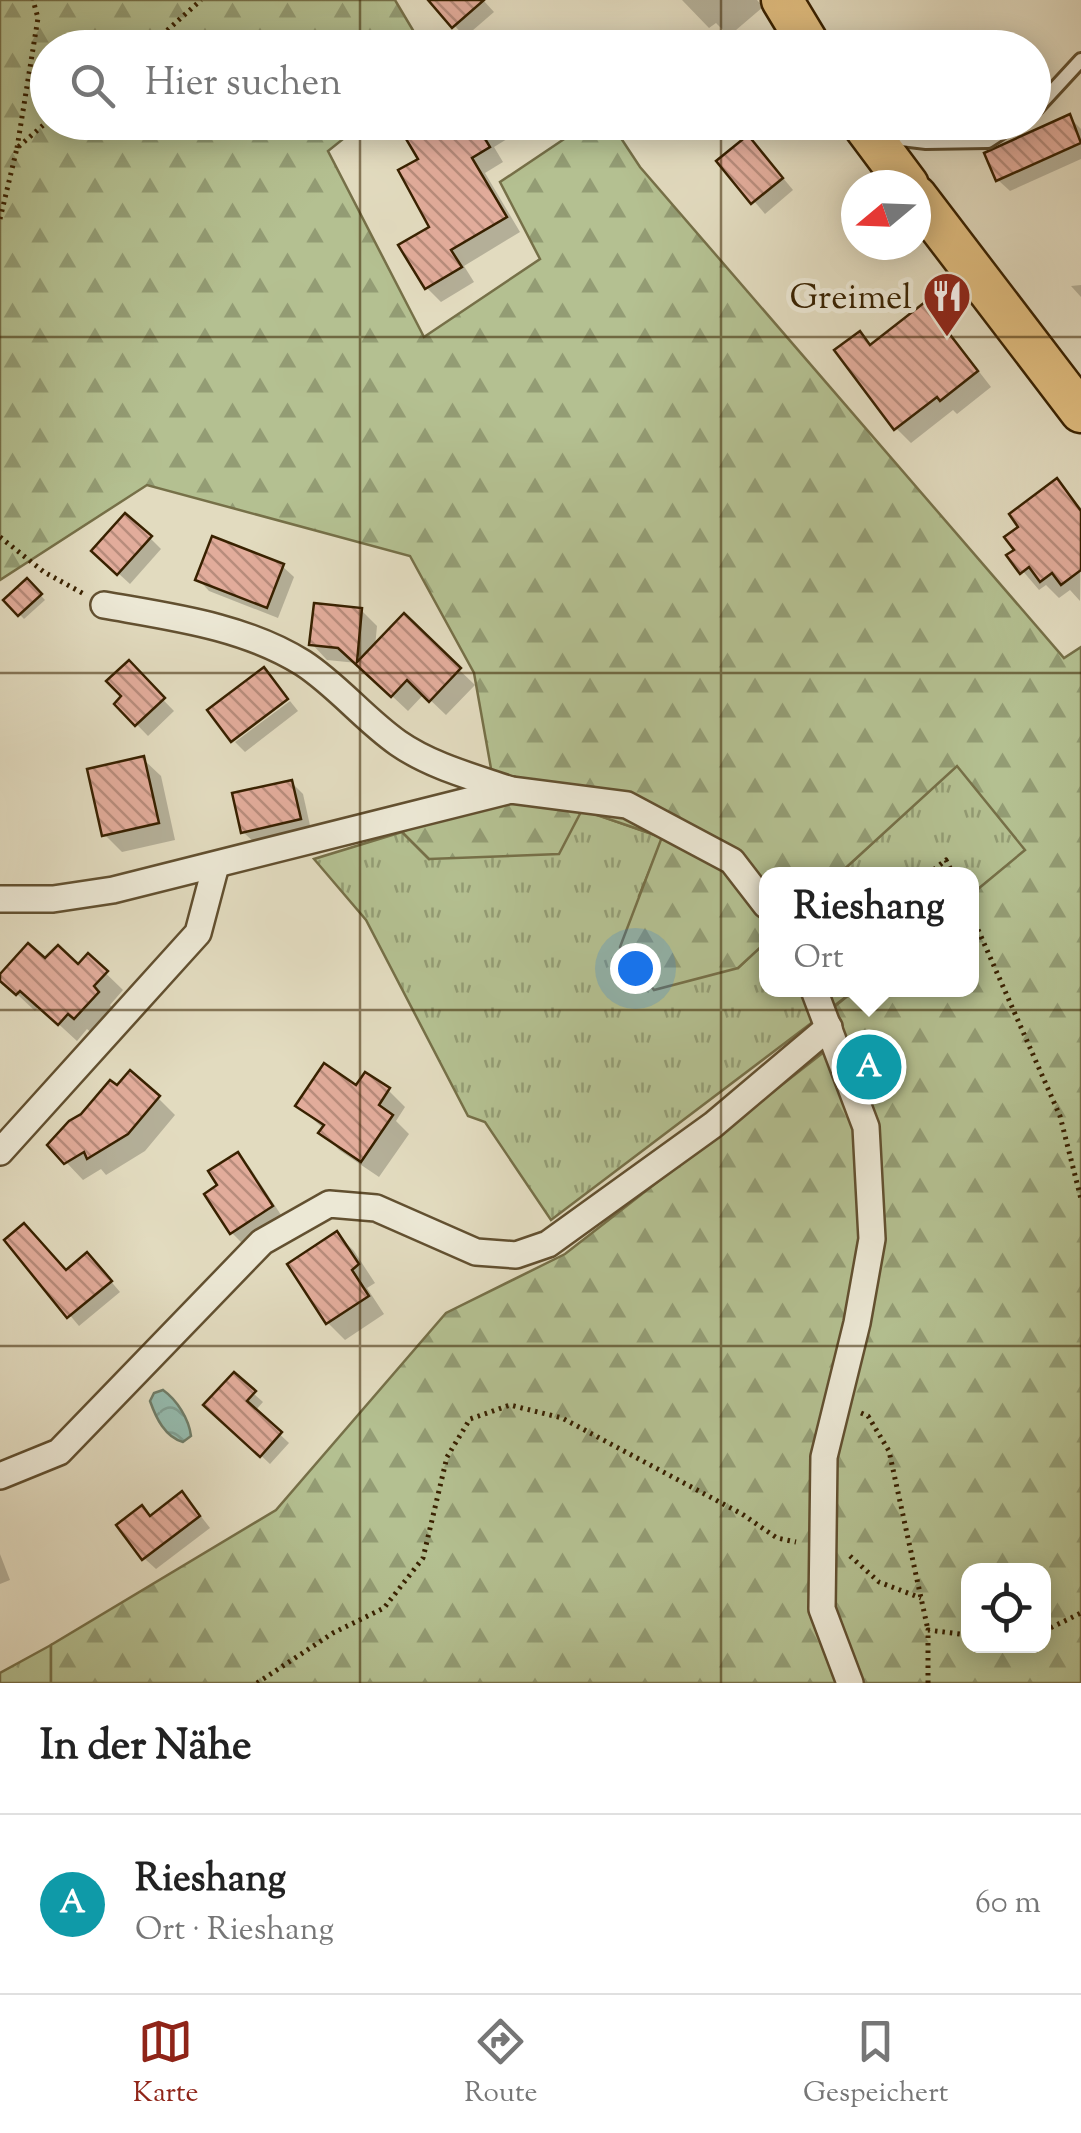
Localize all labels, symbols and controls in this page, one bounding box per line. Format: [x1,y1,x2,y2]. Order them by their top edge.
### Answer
search box [30,30,1051,140]
icon: search [65,58,120,113]
text: Hier suchen [145,58,342,112]
north arrow [841,170,931,260]
restaurant icon: Greimel [921,270,973,338]
place label: Greimel [789,274,912,325]
popup [759,867,979,997]
text: Rieshang [794,882,944,936]
text: Ort [794,936,844,982]
your location [610,943,661,994]
pin: A [836,1030,902,1104]
map controls [961,1563,1051,1653]
button: locate [961,1563,1051,1653]
text: In der Nähe [40,1718,252,1778]
text: Rieshang [135,1854,286,1908]
text: A [60,1881,85,1927]
text: 60 m [975,1881,1041,1927]
text: Ort · Rieshang [135,1908,334,1954]
tab: Karte [133,2014,199,2114]
tab: Route [464,2014,538,2114]
tab: Gespeichert [803,2014,948,2114]

